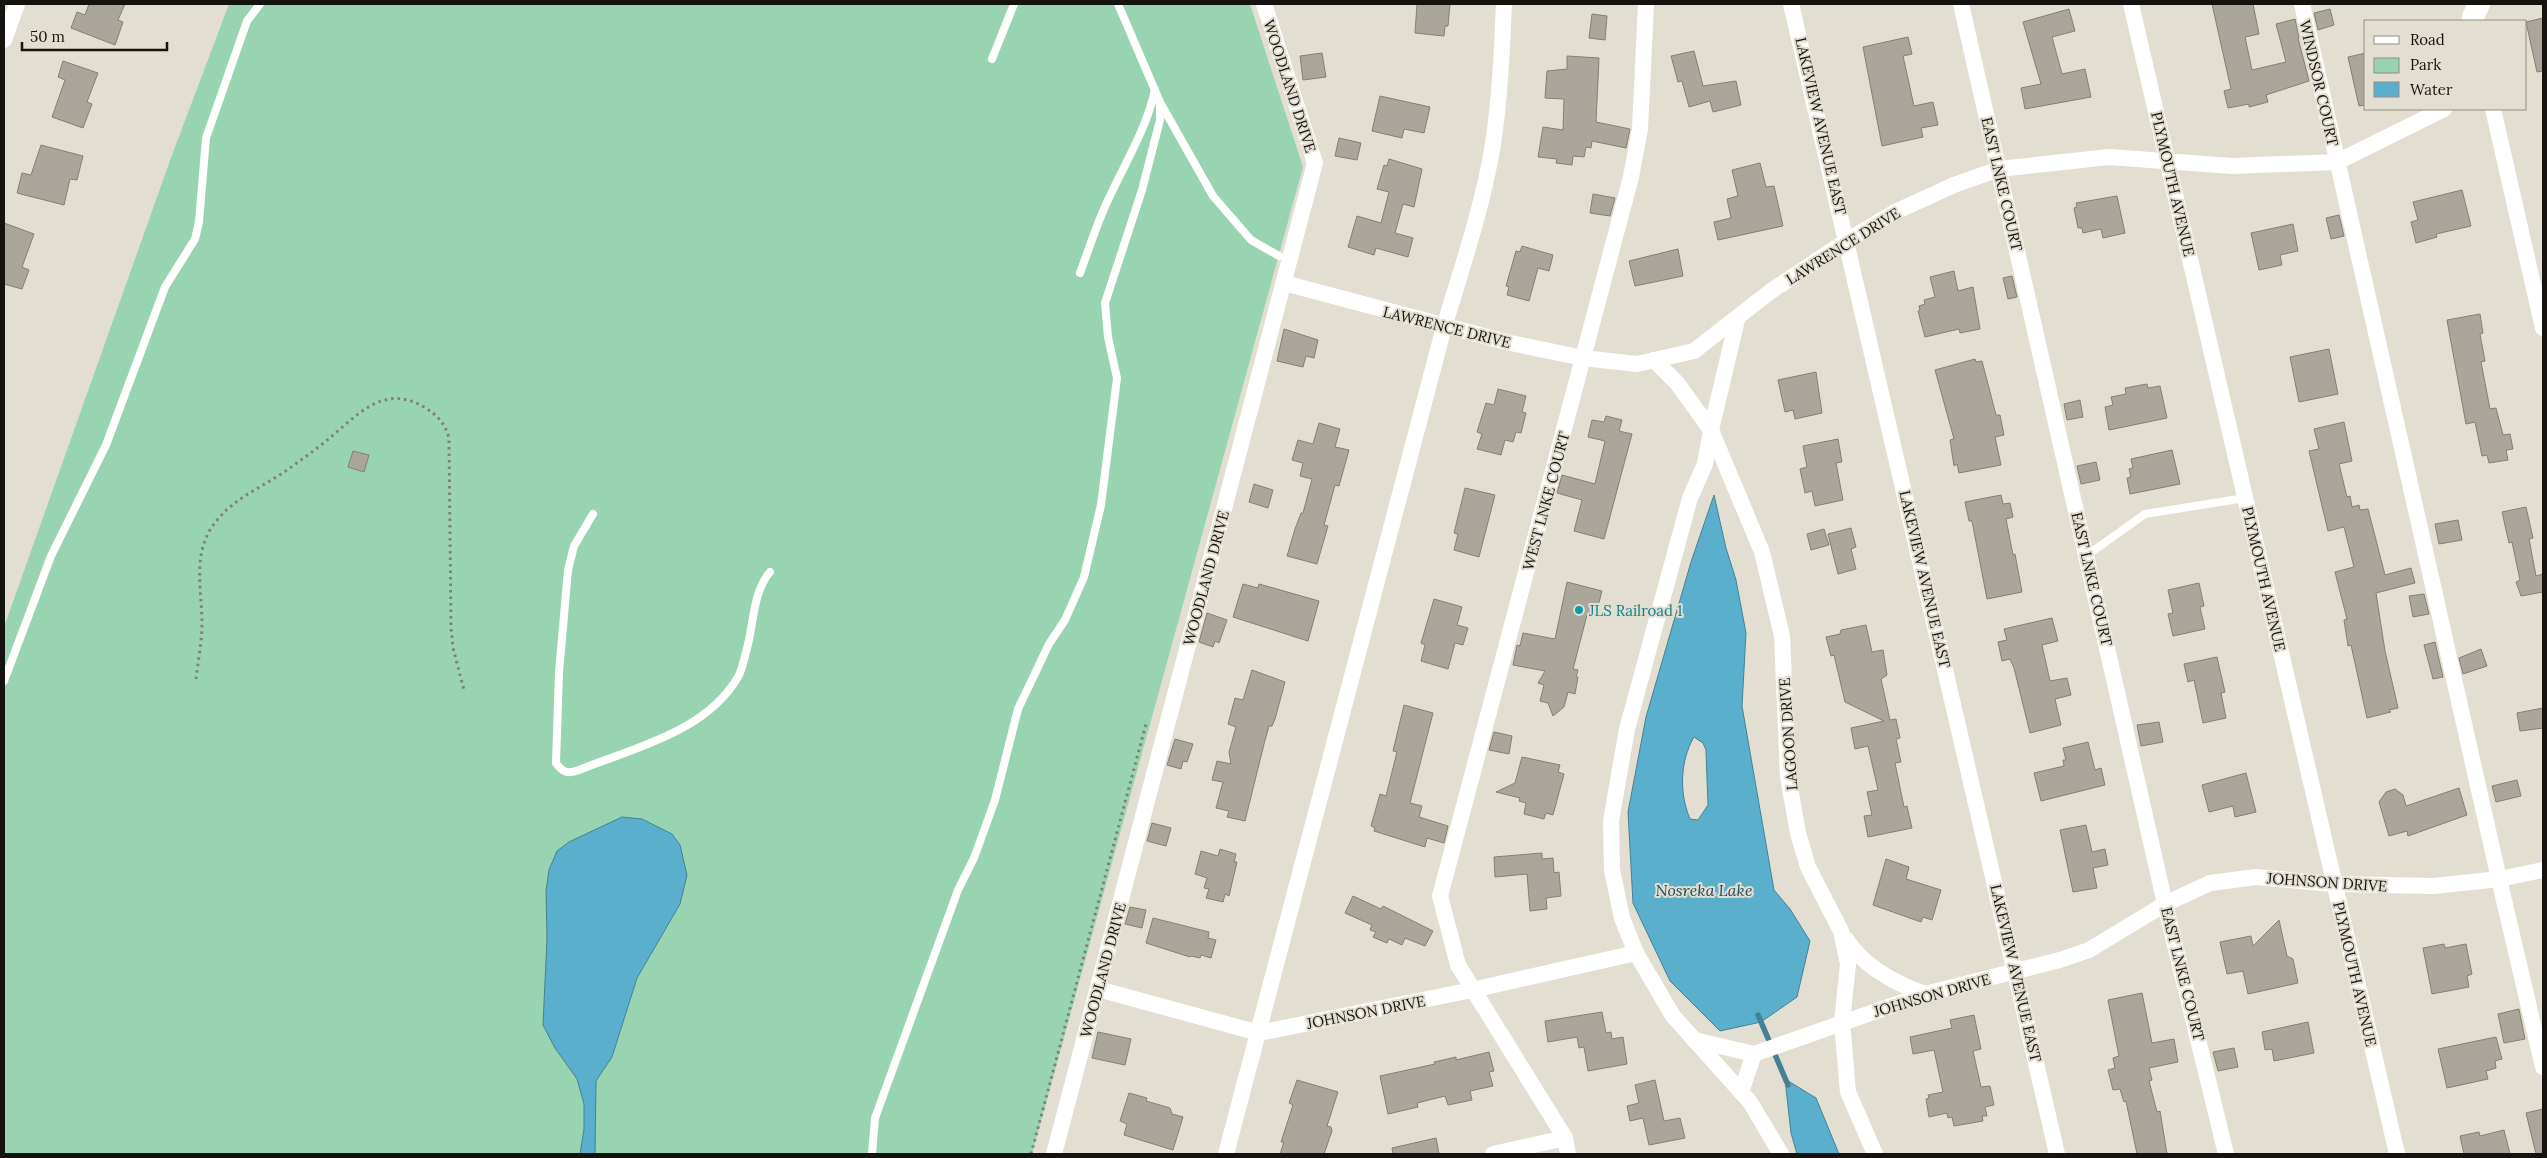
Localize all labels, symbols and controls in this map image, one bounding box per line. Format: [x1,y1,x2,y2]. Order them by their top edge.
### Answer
street label: WOODLAND DRIVE [1260,17,1320,155]
street label: WINDSOR COURT [2295,18,2343,148]
scale bar [22,20,168,52]
legend [2364,20,2527,110]
text: 50 m [30,27,65,46]
text: Road [2410,30,2445,49]
street label: LAKEVIEW AVENUE EAST [1791,35,1851,217]
text: Park [2410,55,2441,74]
text: Water [2410,80,2453,99]
street label: PLYMOUTH AVENUE [2147,110,2199,258]
street label: EAST LNKE COURT [1977,115,2027,253]
street label: LAWRENCE DRIVE [1782,203,1904,289]
street label: LAWRENCE DRIVE [1381,302,1513,352]
street label: WEST LNKE COURT [1518,429,1574,572]
street label: LAKEVIEW AVENUE EAST [1895,488,1955,670]
street label: PLYMOUTH AVENUE [2238,505,2290,653]
street label: WOODLAND DRIVE [1179,508,1233,648]
street label: EAST LNKE COURT [2067,510,2117,648]
place label: JLS Railroad 1 [1588,601,1682,620]
marker: JLS Railroad 1 [1573,604,1585,616]
street label: LAGOON DRIVE [1775,677,1801,791]
street label: JOHNSON DRIVE [2265,868,2388,896]
water label: Nosreka Lake [1655,880,1753,900]
street label: LAKEVIEW AVENUE EAST [1986,882,2046,1064]
street label: WOODLAND DRIVE [1076,900,1130,1040]
street label: PLYMOUTH AVENUE [2329,900,2381,1048]
street label: EAST LNKE COURT [2157,905,2209,1043]
street label: JOHNSON DRIVE [1870,969,1993,1021]
street label: JOHNSON DRIVE [1304,991,1427,1033]

